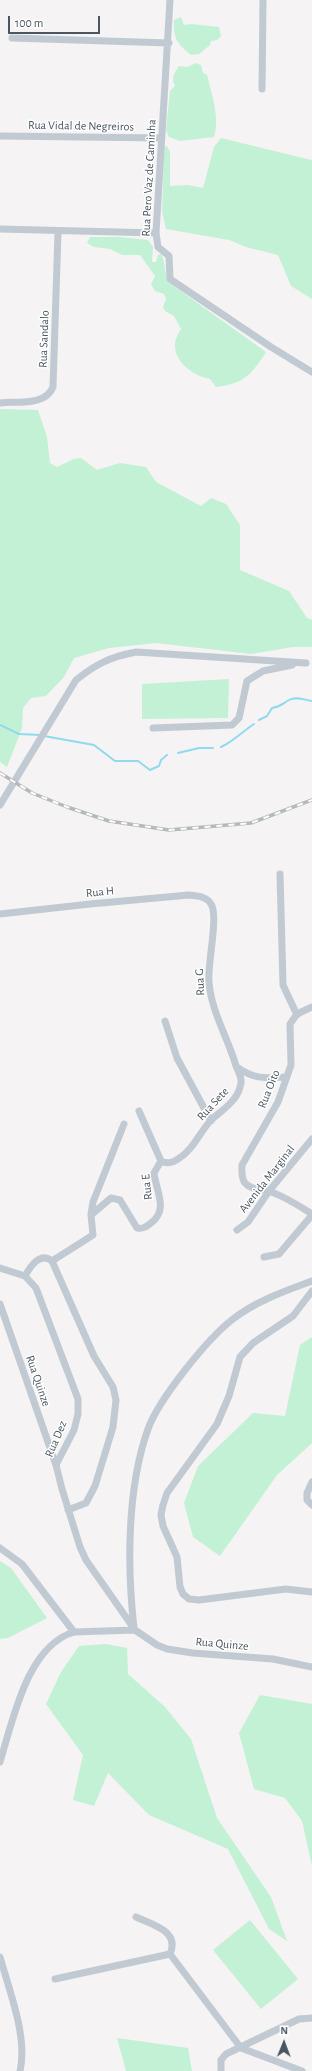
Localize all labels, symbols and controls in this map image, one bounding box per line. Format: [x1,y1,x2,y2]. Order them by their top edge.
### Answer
scale bar [10,8,102,34]
text: 100 m [15,17,43,29]
street label: Rua Vidal de Negreiros [28,118,134,134]
street label: Rua Pero Vaz de Caminha [139,119,159,237]
street label: Rua Sandalo [36,310,52,368]
street label: Rua H [85,883,115,901]
street label: Rua G [192,968,208,996]
street label: Rua Oito [255,1068,283,1110]
street label: Rua Sete [194,1084,232,1124]
street label: Avenida Marginal [236,1142,298,1216]
street label: Rua E [138,1173,156,1201]
street label: Rua Quinze [23,1353,53,1409]
street label: Rua Dez [42,1419,70,1459]
street label: Rua Quinze [195,1635,249,1653]
north arrow [264,2023,304,2063]
text: N [280,2025,288,2036]

